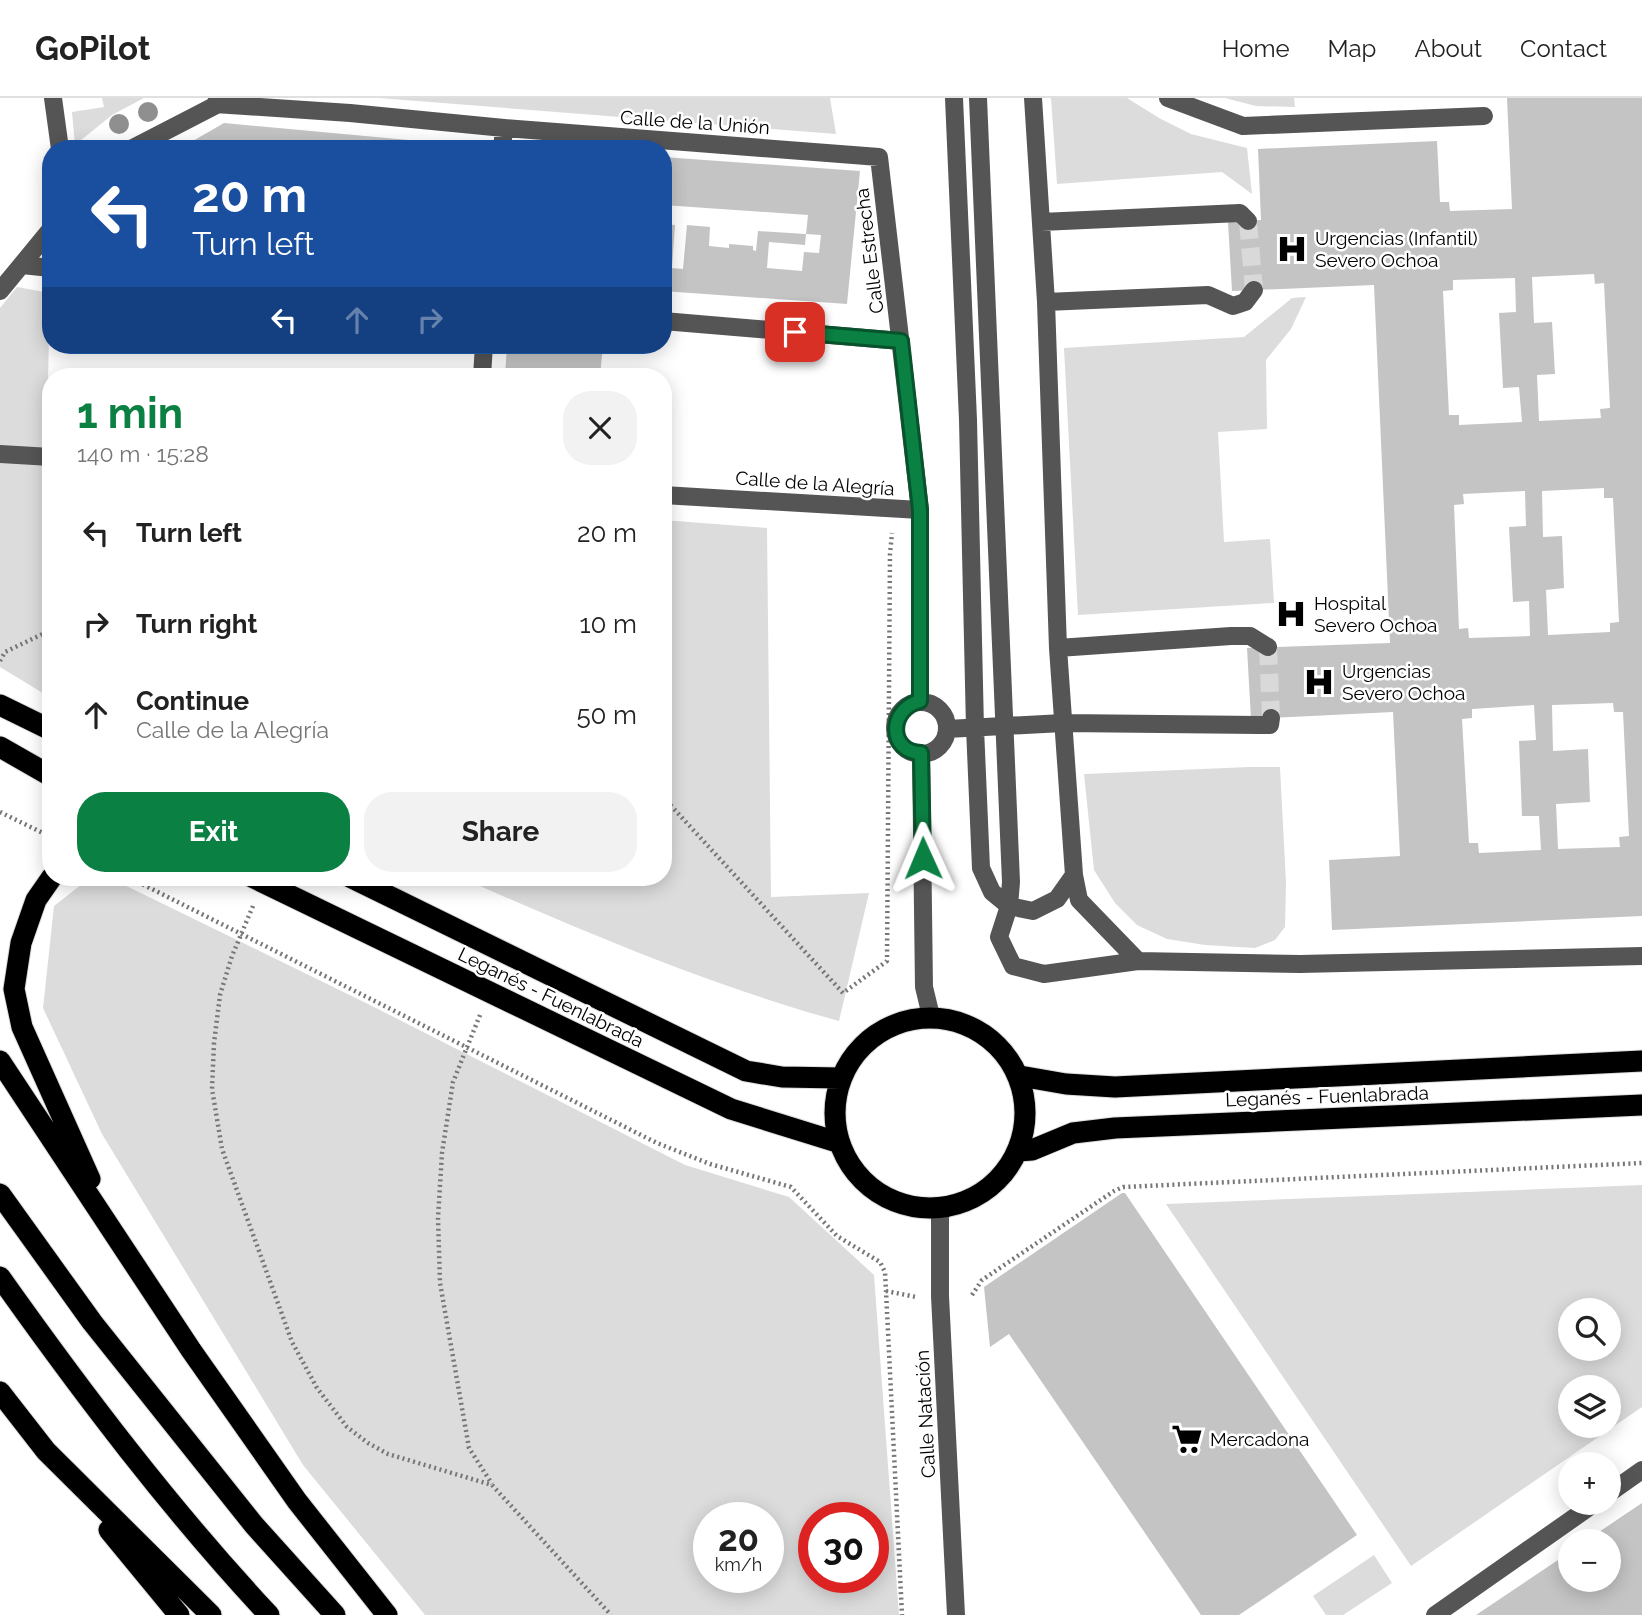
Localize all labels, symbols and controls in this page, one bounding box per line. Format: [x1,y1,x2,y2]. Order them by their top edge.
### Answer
text: GoPilot [35,29,150,68]
text: Home [1222,34,1290,63]
text: Map [1328,34,1376,63]
text: About [1414,34,1482,63]
text: Contact [1520,34,1607,63]
street label: Calle de la Unión [620,106,770,138]
text: 20 m [192,166,307,223]
icon: left [77,168,168,259]
street label: Calle Estrecha [850,187,888,315]
text: Turn left [192,225,314,262]
place label: Urgencias (Infantil) Severo Ochoa [1315,227,1478,271]
hospital icon: Urgencias (Infantil) Severo Ochoa [1275,232,1309,266]
icon: left [265,301,303,339]
icon: ahead [338,301,376,339]
icon: right [411,301,449,339]
pin [765,302,825,362]
icon: arrive [776,313,814,351]
text: 1 min [77,389,183,438]
button: close [563,391,637,465]
text: 140 m · 15:28 [77,440,209,467]
street label: Calle de la Alegría [735,466,895,500]
icon: left [77,514,115,552]
text: Turn left [136,518,242,548]
text: 20 m [577,518,637,548]
place label: Hospital Severo Ochoa [1314,592,1437,636]
hospital icon: Hospital Severo Ochoa [1274,597,1308,631]
icon: right [77,605,115,643]
text: Turn right [136,609,257,639]
text: 10 m [579,609,637,639]
place label: Urgencias Severo Ochoa [1342,660,1465,704]
hospital icon: Urgencias Severo Ochoa [1302,665,1336,699]
text: Continue [136,686,249,716]
icon: ahead [77,696,115,734]
text: 50 m [576,700,637,730]
text: Calle de la Alegría [136,716,329,743]
button: Exit [77,792,350,872]
button: Share [364,792,637,872]
position arrow [886,821,960,895]
street label: Leganés - Fuenlabrada [455,942,647,1052]
street label: Leganés - Fuenlabrada [1225,1081,1429,1111]
map controls [1558,1298,1621,1592]
button: search [1558,1298,1621,1361]
street label: Calle Natación [911,1349,939,1479]
button: layers [1558,1375,1621,1438]
supermarket icon: Mercadona [1170,1422,1204,1456]
place label: Mercadona [1210,1428,1309,1450]
button: + [1558,1452,1621,1515]
speed limit sign: 30 [798,1502,889,1593]
text: 20 [718,1518,759,1559]
button: − [1558,1529,1621,1592]
text: km/h [715,1554,762,1575]

